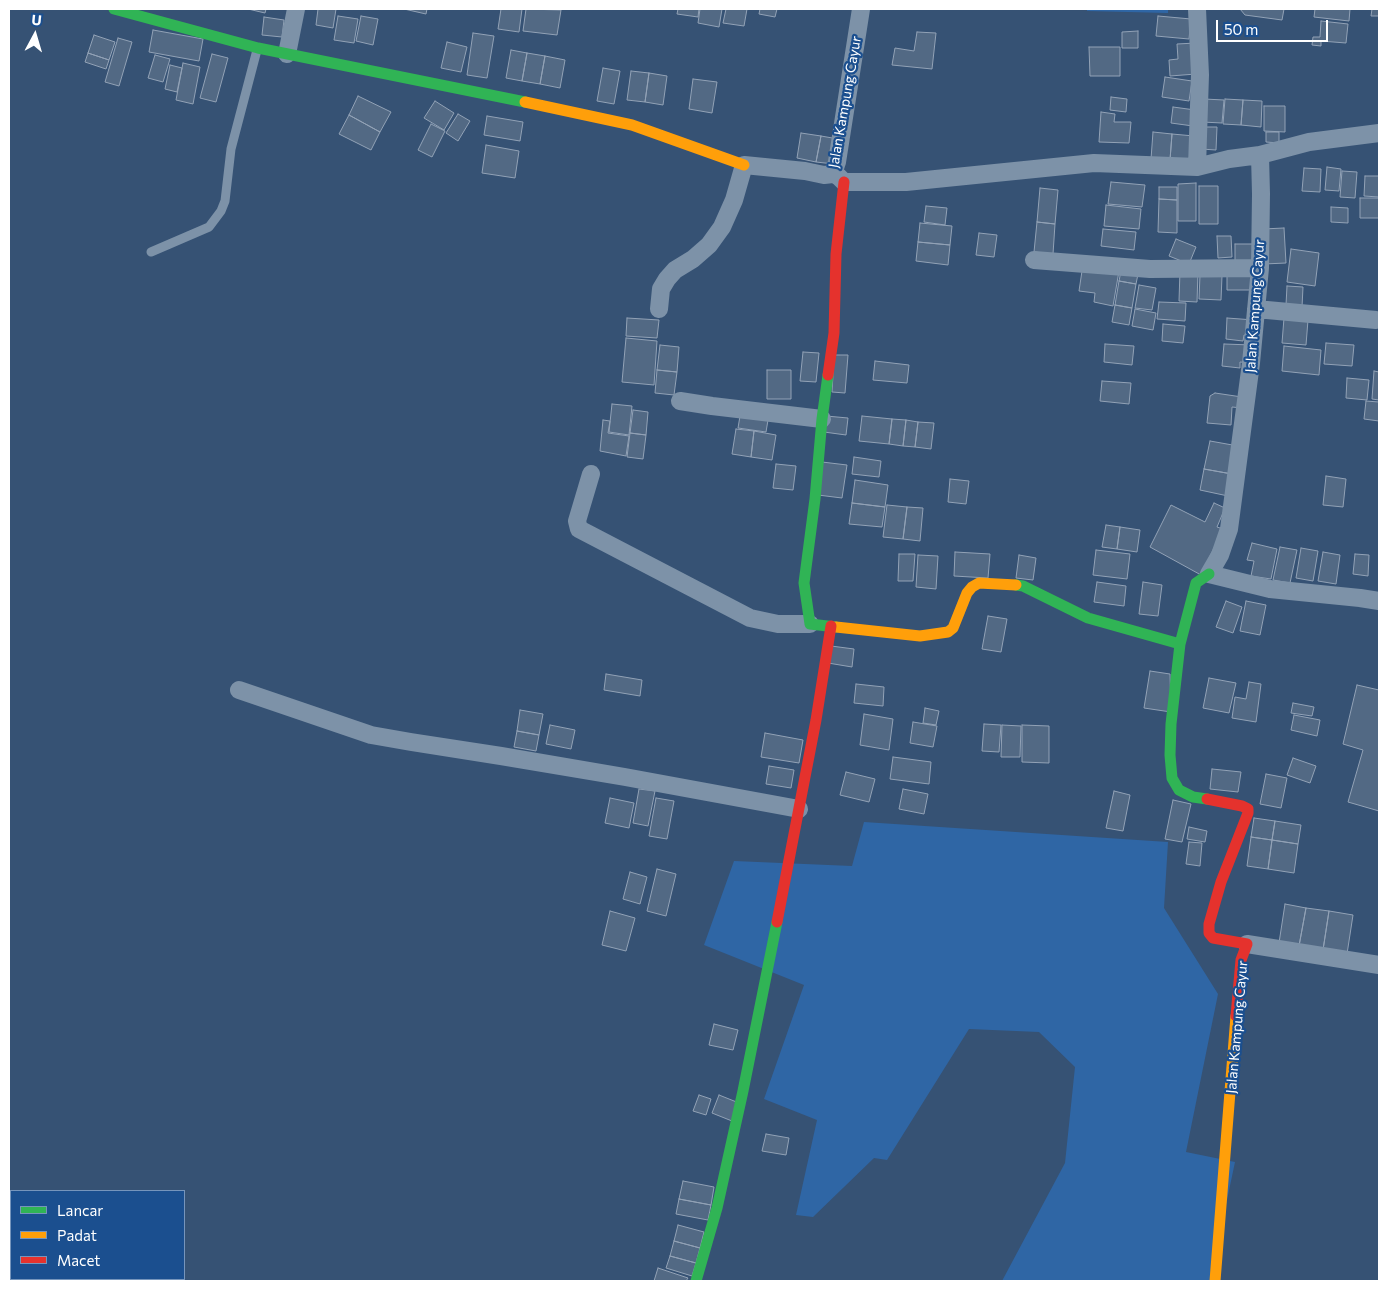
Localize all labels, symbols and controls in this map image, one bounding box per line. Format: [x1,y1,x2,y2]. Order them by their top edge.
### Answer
north arrow [10,10,60,60]
scale bar [1218,10,1330,42]
text: U [31,11,43,29]
text: 50 m [1224,20,1258,38]
street label: Jalan Kampung Cayur [825,35,865,169]
street label: Jalan Kampung Cayur [1242,239,1268,373]
street label: Jalan Kampung Cayur [1223,960,1251,1094]
legend [10,1190,185,1280]
text: Lancar [57,1201,103,1219]
text: Padat [57,1226,97,1244]
text: Macet [57,1251,100,1269]

